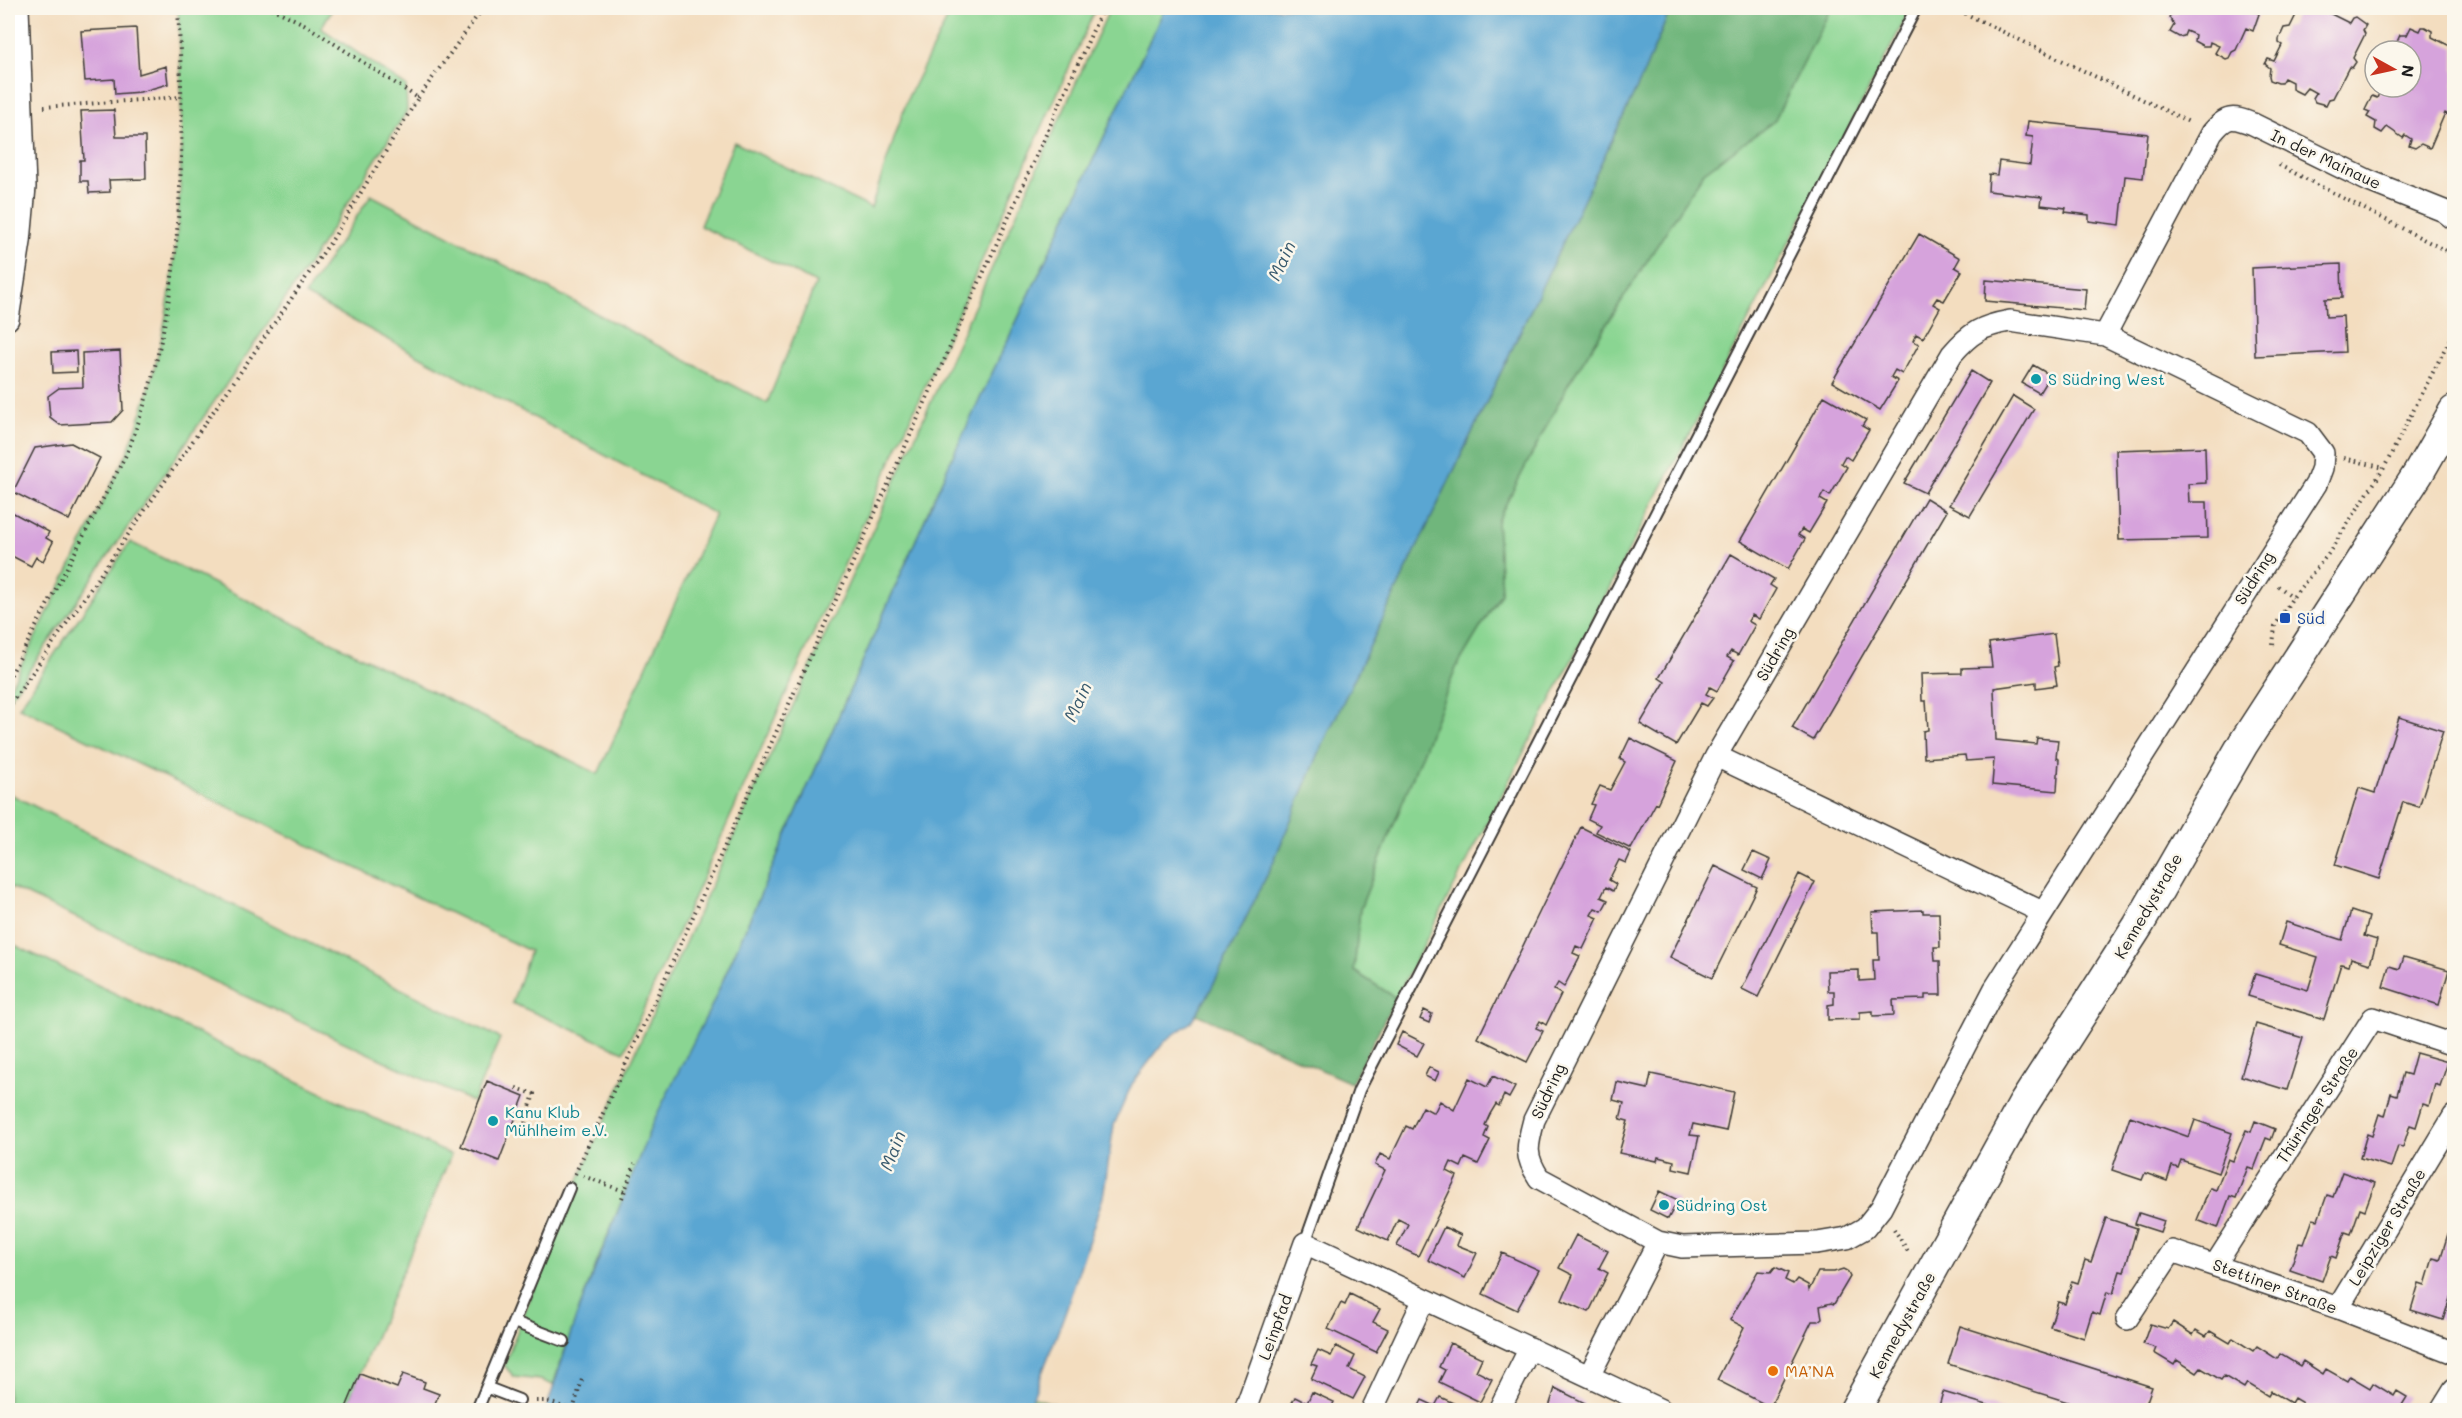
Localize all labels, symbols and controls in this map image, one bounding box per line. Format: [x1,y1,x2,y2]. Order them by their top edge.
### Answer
north arrow [2363,39,2423,99]
text: N [2397,64,2420,79]
street label: In der Mainaue [2268,124,2385,193]
water label: Main [1262,237,1301,284]
place label: S Südring West [2048,368,2165,389]
marker: S Südring West [2029,372,2043,386]
street label: Südring [2229,547,2278,608]
place label: Süd [2297,607,2325,628]
marker: Süd [2278,611,2292,625]
street label: Südring [1751,623,1798,685]
water label: Main [1058,678,1097,725]
street label: Kennedystraße [2109,849,2186,962]
street label: Thüringer Straße [2271,1042,2362,1167]
street label: Südring [1526,1060,1570,1122]
place label: Kanu Klub Mühlheim e.V. [505,1101,608,1140]
marker: Kanu Klub Mühlheim e.V. [486,1114,500,1128]
water label: Main [874,1127,911,1174]
street label: Leipziger Straße [2343,1164,2430,1289]
place label: Südring Ost [1676,1194,1768,1215]
marker: Südring Ost [1657,1198,1671,1212]
street label: Stettiner Straße [2210,1253,2340,1318]
street label: Kennedystraße [1864,1268,1939,1382]
street label: Leinpfad [1253,1291,1296,1363]
place label: MA’NA [1785,1360,1835,1381]
marker: MA’NA [1766,1364,1780,1378]

